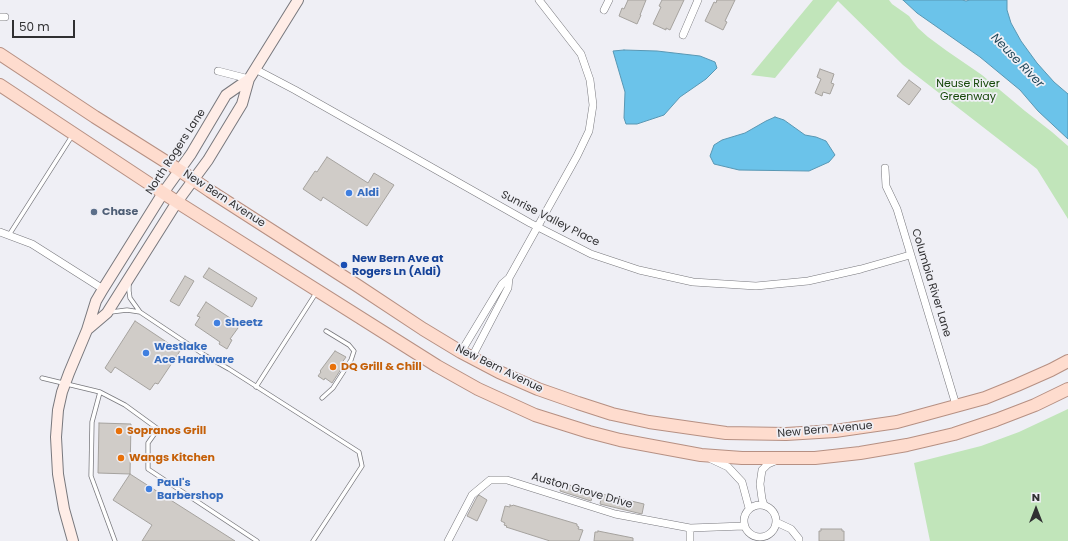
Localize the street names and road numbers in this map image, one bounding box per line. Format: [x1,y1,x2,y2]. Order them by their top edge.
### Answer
street label: North Rogers Lane [143,107,209,197]
street label: New Bern Avenue [180,167,268,231]
street label: Sunrise Valley Place [498,188,602,250]
street label: Columbia River Lane [908,227,954,339]
street label: New Bern Avenue [453,342,545,396]
street label: New Bern Avenue [777,419,873,441]
street label: Auston Grove Drive [530,470,634,512]

